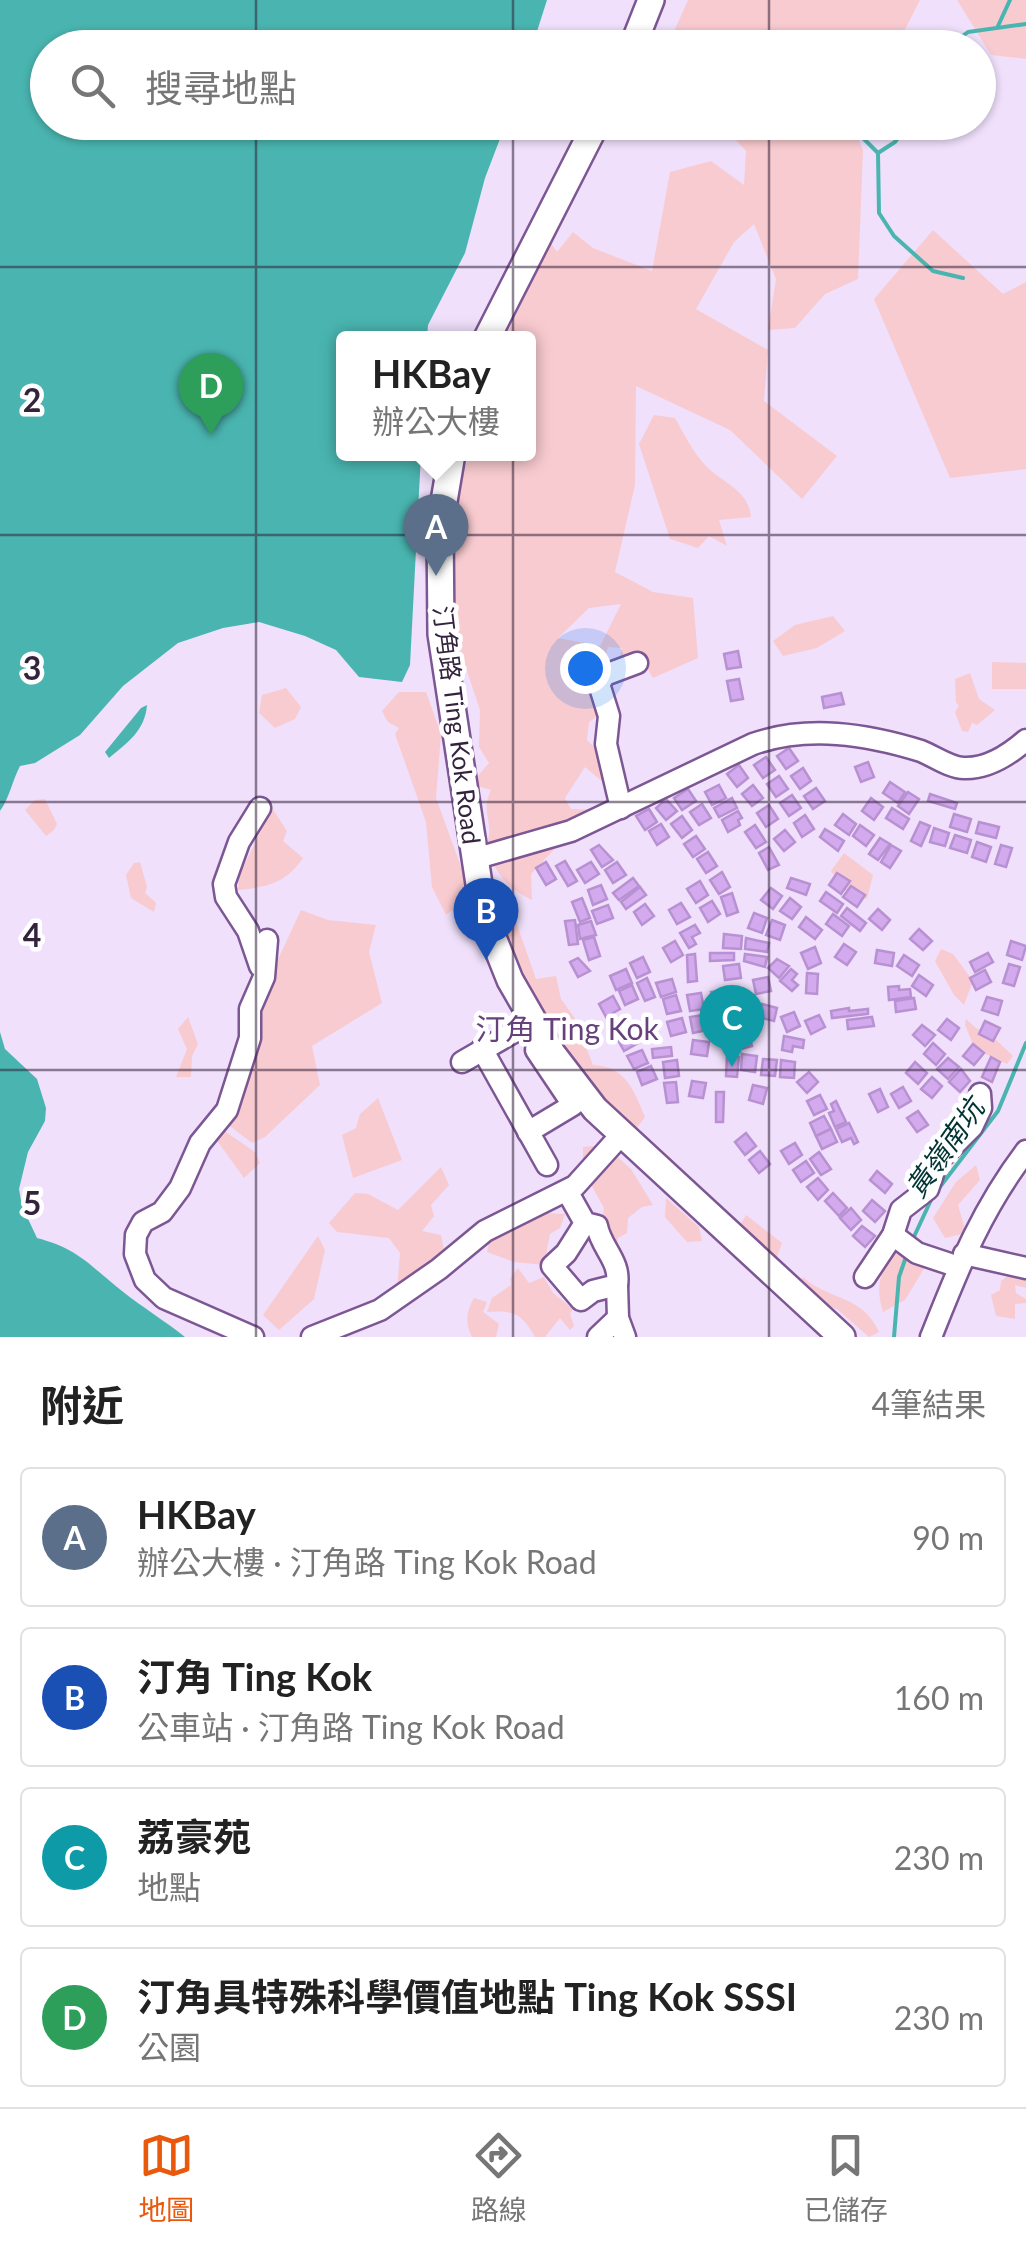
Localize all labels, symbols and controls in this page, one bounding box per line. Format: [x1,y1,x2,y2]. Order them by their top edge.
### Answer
search box [30,30,996,140]
icon: search [65,58,120,113]
text: 搜尋地點 [145,64,297,110]
popup [336,331,536,461]
text: HKBay [372,350,491,396]
pin: D [178,352,244,435]
text: 2 [23,380,41,419]
text: 辦公大樓 [372,401,500,440]
pin: A [404,494,468,576]
street label: 汀角路 Ting Kok Road [428,604,487,846]
your location [560,643,611,694]
text: 3 [23,648,41,687]
pin: B [454,878,518,960]
text: 4 [23,915,41,954]
pin: C [700,984,764,1067]
district label: 汀角 Ting Kok [475,1010,660,1046]
water label: 黃嶺南坑 [898,1089,993,1203]
text: 5 [23,1183,41,1222]
text: 附近 [40,1380,124,1430]
text: 4筆結果 [871,1384,986,1423]
text: HKBay [137,1491,256,1537]
text: A [63,1518,86,1557]
text: 90 m [912,1518,984,1557]
text: 辦公大樓 · 汀角路 Ting Kok Road [137,1542,597,1581]
text: 汀角 Ting Kok [137,1653,372,1699]
text: B [64,1678,85,1717]
text: 160 m [894,1678,984,1717]
text: 公車站 · 汀角路 Ting Kok Road [137,1707,565,1746]
text: 荔豪苑 [137,1813,251,1859]
text: C [64,1838,85,1877]
text: 230 m [894,1838,984,1877]
text: 地點 [137,1867,201,1906]
text: 汀角具特殊科學價值地點 Ting Kok SSSI [137,1973,797,2019]
text: D [62,1998,87,2037]
text: 230 m [894,1998,984,2037]
text: 公園 [137,2027,201,2066]
tab: 地圖 [138,2128,194,2228]
tab: 路線 [471,2128,527,2228]
tab: 已儲存 [804,2128,888,2228]

